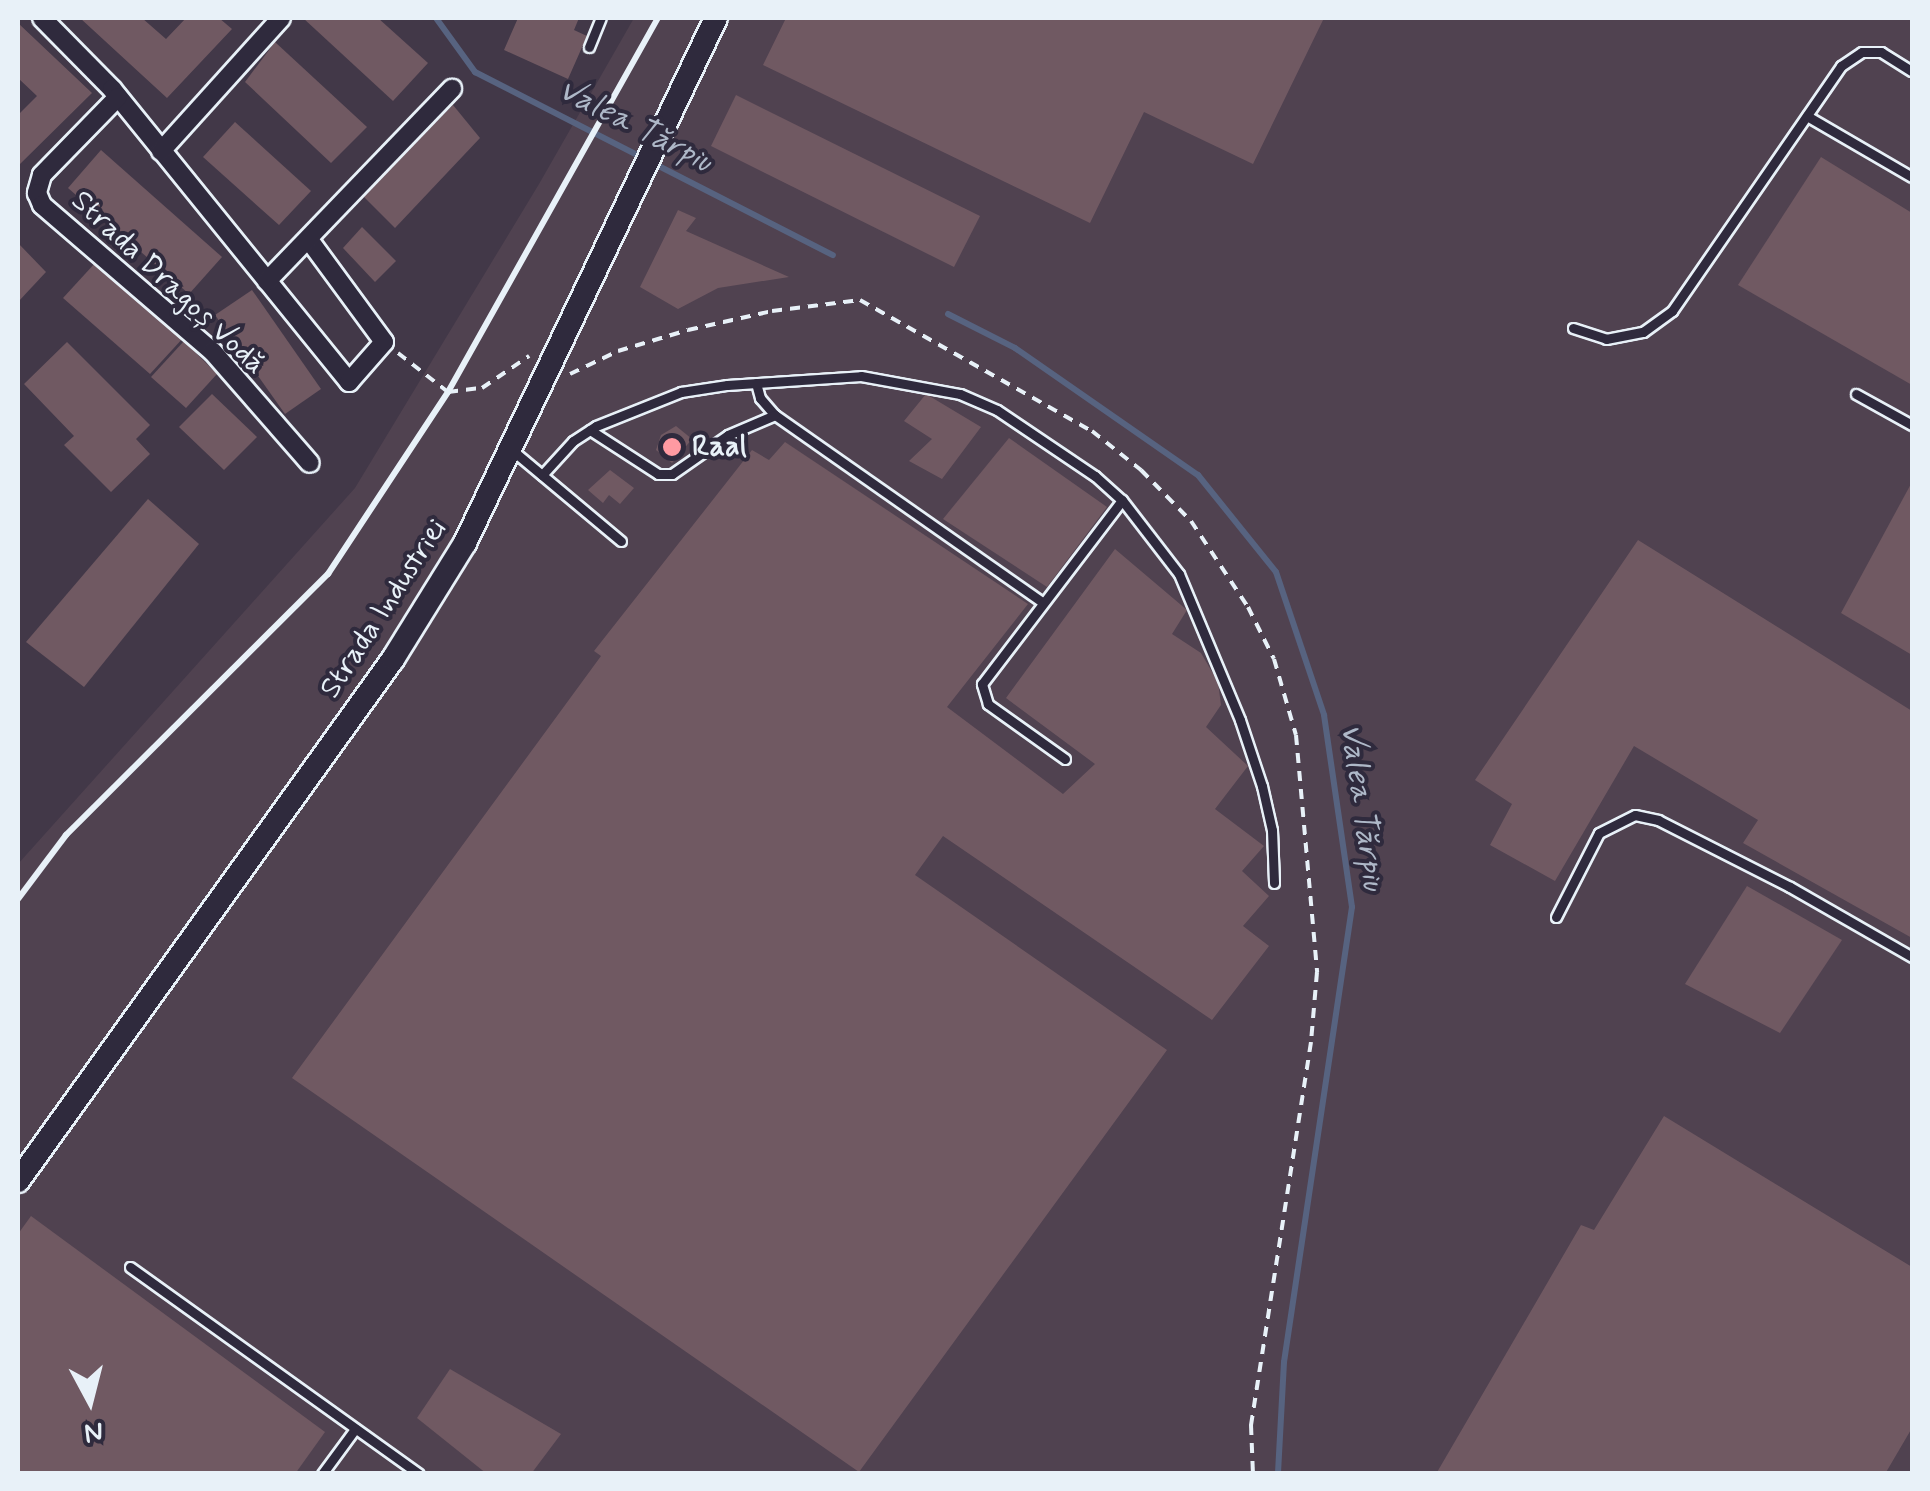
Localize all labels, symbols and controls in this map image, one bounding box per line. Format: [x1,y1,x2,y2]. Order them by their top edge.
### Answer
water label: Valea Tărpiu [552,71,718,181]
street label: Strada Dragoș Vodă [63,184,273,382]
place label: Raal [692,429,747,465]
marker: Raal [661,436,683,458]
street label: Strada Industriei [312,511,456,707]
water label: Valea Tărpiu [1331,721,1393,893]
north arrow [40,1351,140,1451]
text: N [82,1412,105,1451]

